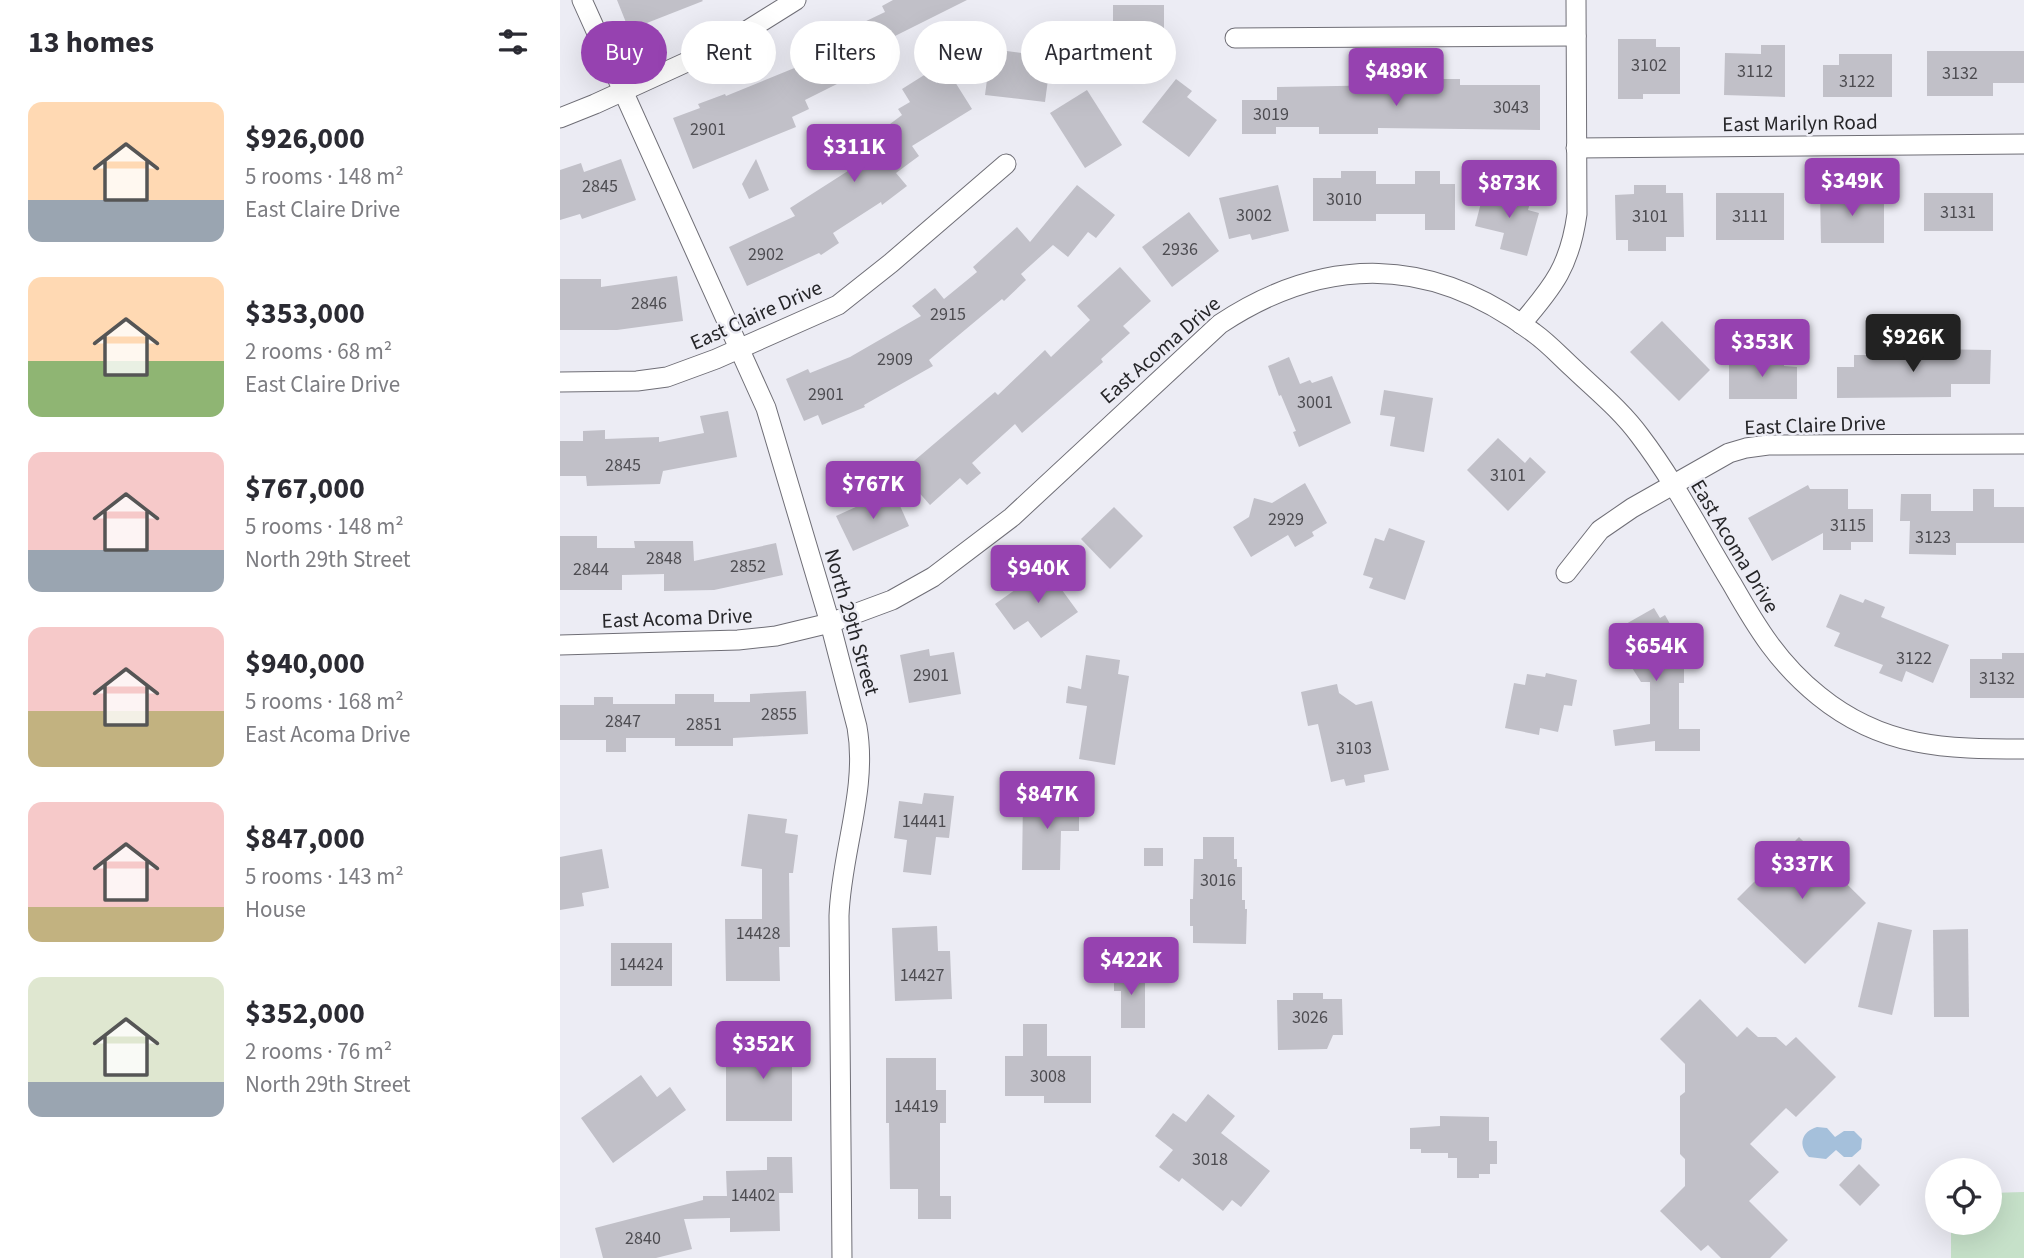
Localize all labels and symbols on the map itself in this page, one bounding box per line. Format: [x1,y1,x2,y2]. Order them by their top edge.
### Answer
pin: $489K [1347,48,1445,108]
house number: 3102 [1631,53,1667,78]
house number: 3112 [1737,59,1773,84]
house number: 3132 [1942,61,1978,86]
house number: 3122 [1839,69,1875,94]
house number: 3043 [1493,95,1529,120]
house number: 3019 [1253,102,1289,127]
street label: East Marilyn Road [1722,107,1878,139]
house number: 2901 [690,117,726,142]
pin: $311K [805,124,903,184]
pin: $349K [1803,158,1901,218]
pin: $873K [1460,160,1558,220]
house number: 2845 [582,174,618,199]
house number: 3010 [1326,187,1362,212]
house number: 3131 [1940,200,1976,225]
house number: 3002 [1236,203,1272,228]
house number: 3101 [1632,204,1668,229]
house number: 3111 [1732,204,1768,229]
house number: 2936 [1162,237,1198,262]
house number: 2902 [748,242,784,267]
street label: East Claire Drive [685,272,827,358]
street label: East Acoma Drive [1093,289,1227,411]
house number: 2846 [631,291,667,316]
house number: 2915 [930,302,966,327]
pin: $926K [1864,314,1962,374]
pin: $353K [1713,320,1811,379]
house number: 2909 [877,347,913,372]
house number: 2901 [808,382,844,407]
house number: 3001 [1297,390,1333,415]
street label: East Claire Drive [1744,408,1886,442]
house number: 2845 [605,453,641,478]
pin: $767K [824,462,922,521]
house number: 3101 [1490,463,1526,488]
street label: East Acoma Drive [1683,474,1787,618]
house number: 2929 [1268,507,1304,532]
house number: 3115 [1830,513,1866,538]
house number: 3123 [1915,525,1951,550]
street label: North 29th Street [817,545,887,699]
house number: 2848 [646,546,682,571]
pin: $940K [989,546,1087,605]
house number: 2852 [730,554,766,579]
house number: 2844 [573,557,609,582]
street label: East Acoma Drive [601,600,753,636]
pin: $654K [1607,624,1705,683]
house number: 3122 [1896,646,1932,671]
house number: 2901 [913,663,949,688]
house number: 3132 [1979,666,2015,691]
house number: 2855 [761,702,797,727]
house number: 2847 [605,709,641,734]
house number: 2851 [686,712,722,737]
house number: 3103 [1336,736,1372,761]
pin: $847K [998,772,1096,831]
house number: 14441 [902,809,946,834]
pin: $337K [1753,842,1851,901]
house number: 3016 [1200,868,1236,893]
house number: 14428 [736,921,780,946]
pin: $422K [1082,937,1180,997]
house number: 14424 [619,952,663,977]
house number: 14427 [900,963,944,988]
house number: 3026 [1292,1005,1328,1030]
pin: $352K [714,1021,812,1081]
house number: 3008 [1030,1064,1066,1089]
house number: 14419 [894,1094,938,1119]
house number: 3018 [1192,1147,1228,1172]
house number: 14402 [731,1183,775,1208]
house number: 2840 [625,1226,661,1251]

